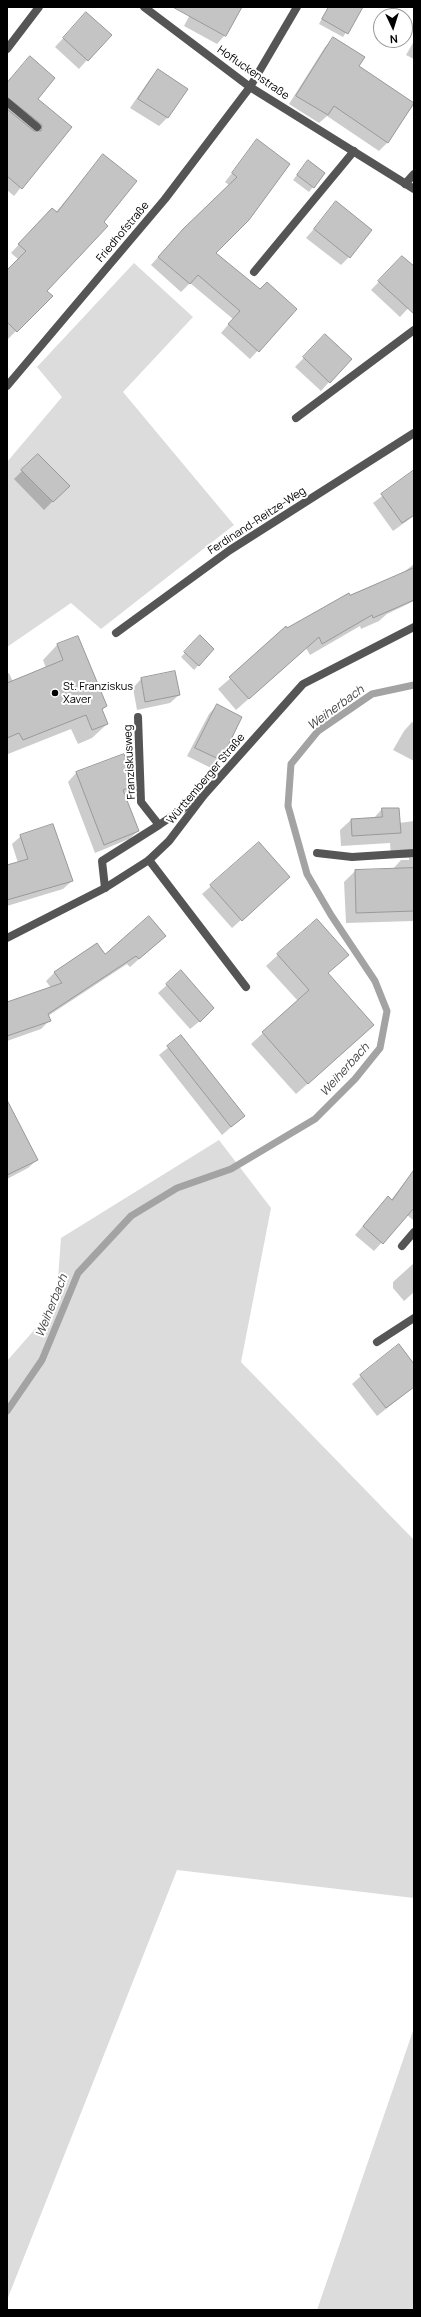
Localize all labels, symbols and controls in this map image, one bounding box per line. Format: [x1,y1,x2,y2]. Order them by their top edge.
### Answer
north arrow [373,8,413,48]
text: N [389,32,398,47]
street label: Hofluckenstraße [215,43,291,103]
street label: Friedhofstraße [94,199,152,265]
street label: Ferdinand-Reitze-Weg [206,484,308,558]
place label: St. Franziskus Xaver [63,680,133,706]
water label: Weiherbach [305,683,367,733]
marker: St. Franziskus Xaver [50,688,60,698]
street label: Franziskusweg [121,724,139,800]
street label: Württemberger Straße [164,731,248,827]
water label: Weiherbach [317,1041,373,1099]
water label: Weiherbach [33,1273,71,1339]

